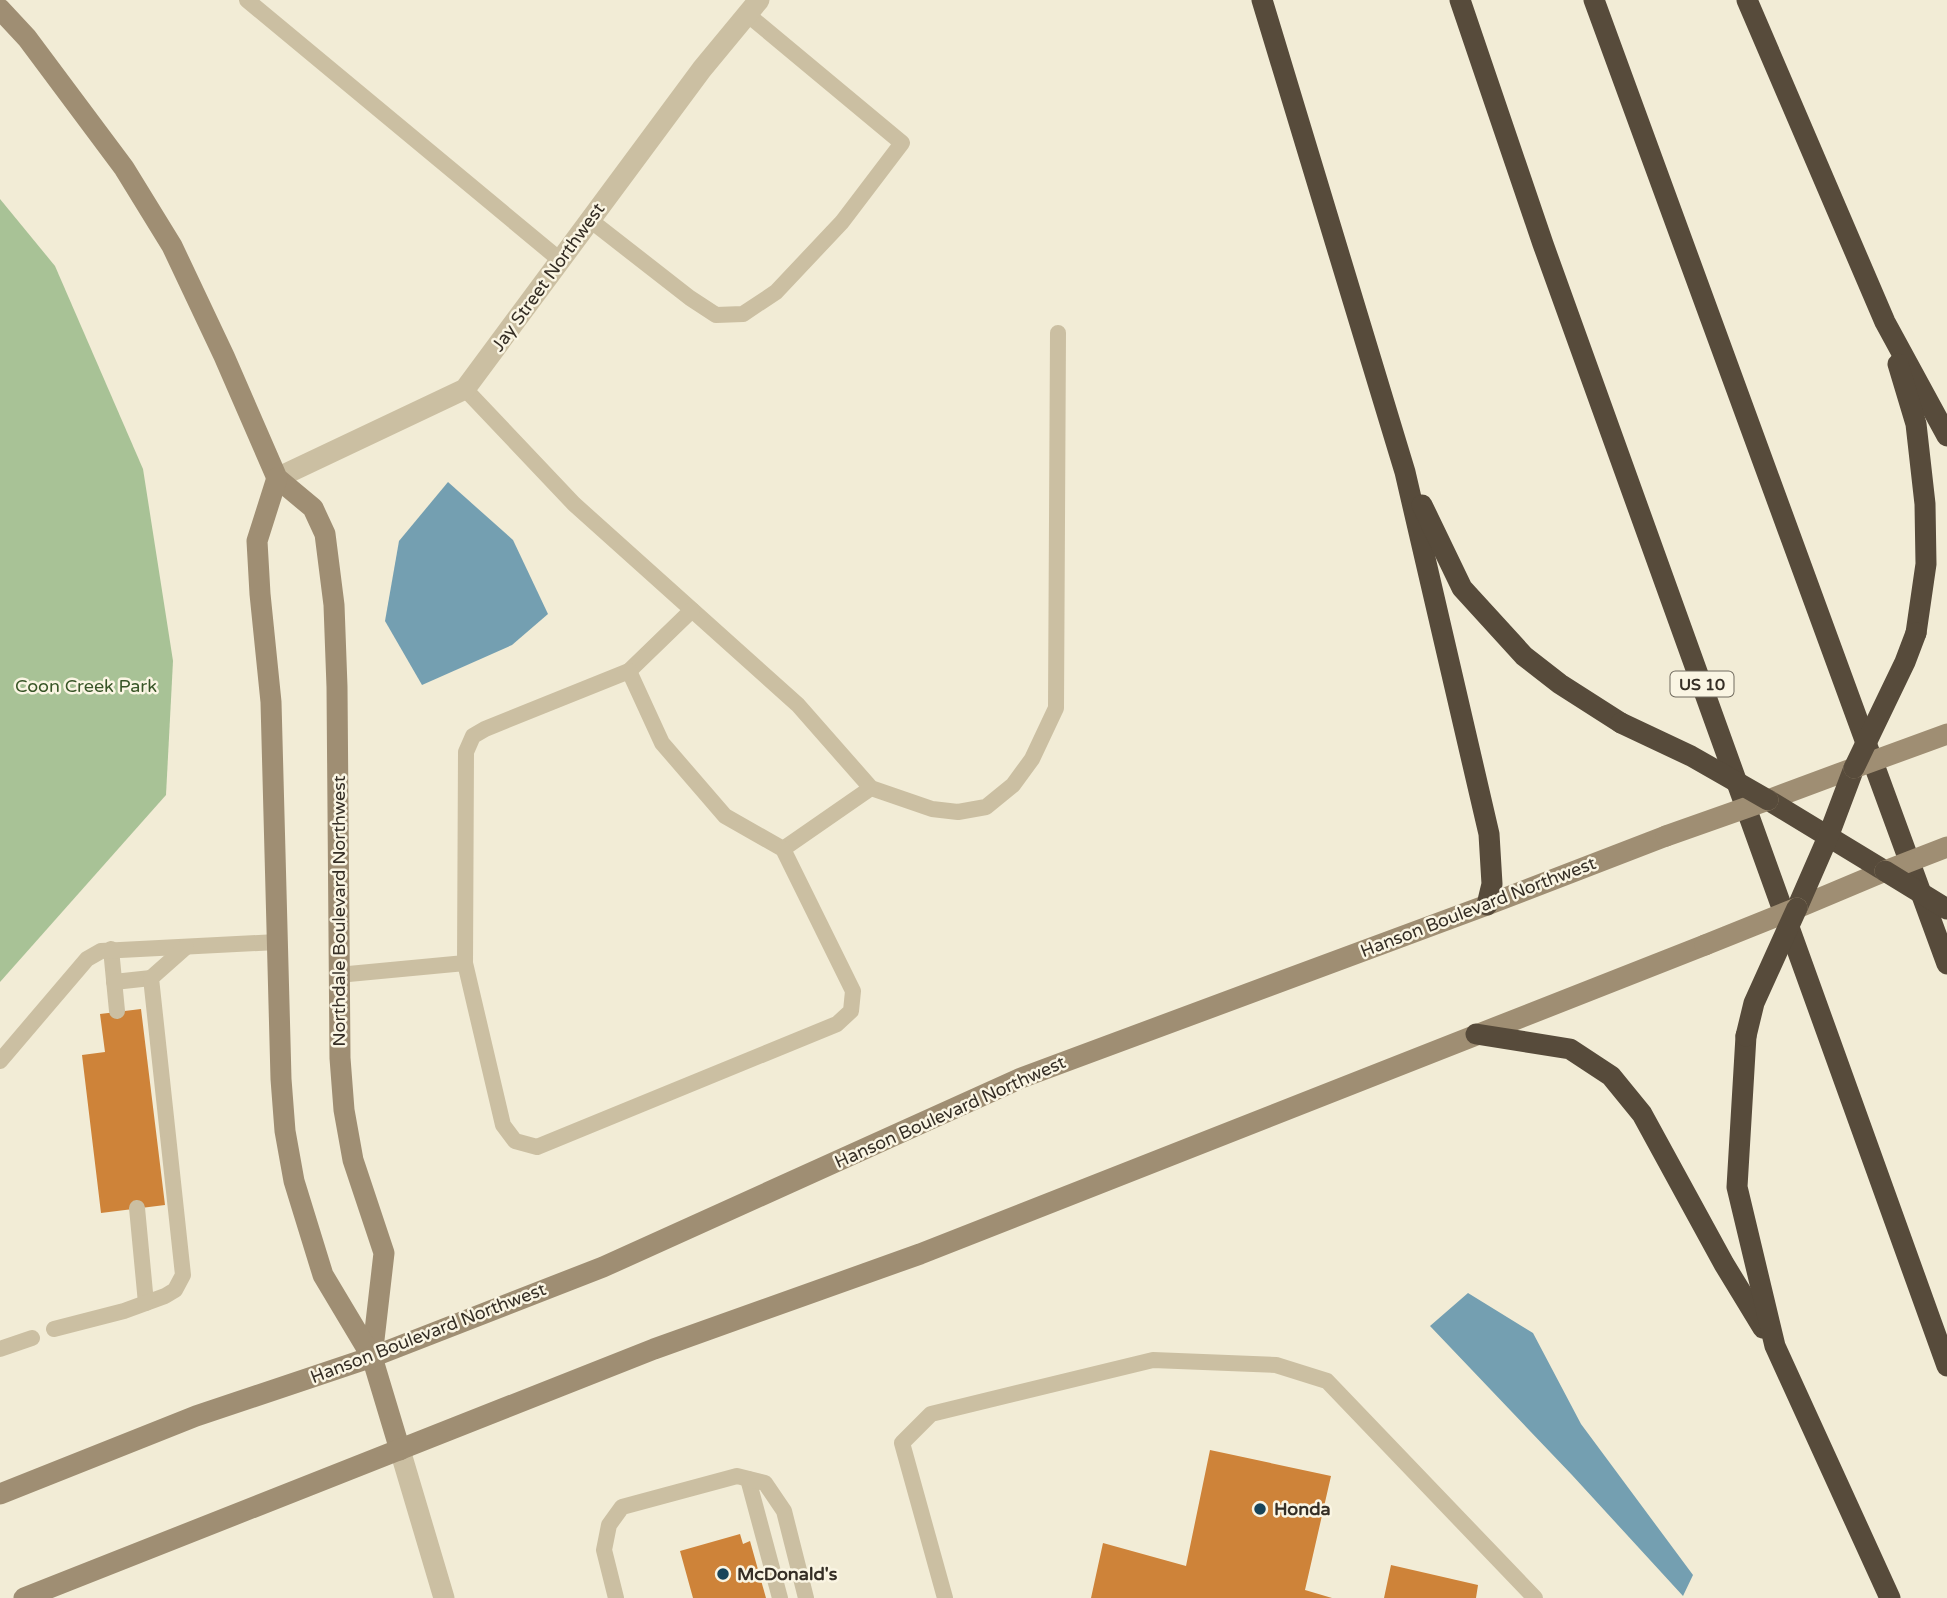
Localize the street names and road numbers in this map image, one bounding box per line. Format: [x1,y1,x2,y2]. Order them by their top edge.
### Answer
street label: Jay Street Northwest [487,198,609,356]
road number: US 10 [1670,671,1734,696]
street label: Northdale Boulevard Northwest [328,775,350,1047]
street label: Hanson Boulevard Northwest [1357,852,1599,962]
street label: Hanson Boulevard Northwest [831,1051,1069,1173]
street label: Hanson Boulevard Northwest [307,1278,549,1388]

